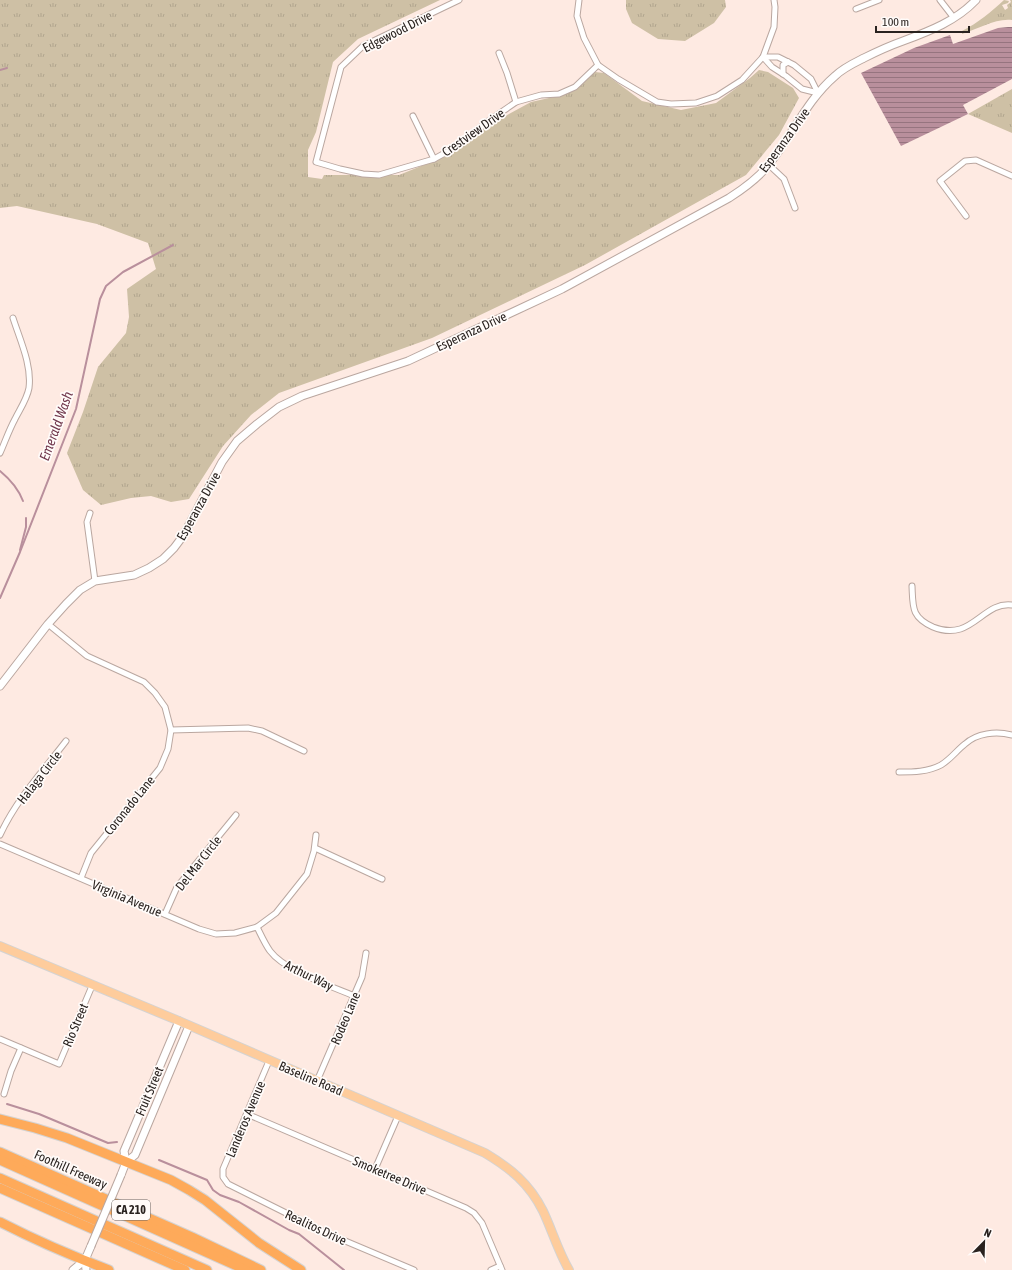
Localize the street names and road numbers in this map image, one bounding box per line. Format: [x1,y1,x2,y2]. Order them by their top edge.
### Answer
street label: Edgewood Drive [360,8,434,55]
street label: Crestview Drive [439,105,507,159]
street label: Esperanza Drive [756,105,813,175]
street label: Esperanza Drive [434,309,509,354]
street label: Esperanza Drive [173,469,223,543]
street label: Halaga Circle [14,748,65,807]
street label: Coronado Lane [101,773,158,838]
street label: Del Mar Circle [172,833,225,894]
street label: Virginia Avenue [90,877,164,920]
street label: Arthur Way [282,957,336,994]
street label: Rodeo Lane [328,990,363,1047]
street label: Rio Street [60,1001,91,1049]
street label: Baseline Road [277,1058,345,1099]
street label: Fruit Street [132,1064,167,1118]
street label: Landeros Avenue [223,1079,268,1160]
street label: Foothill Freeway [32,1147,110,1193]
street label: Smoketree Drive [351,1153,429,1198]
road number: CA 210 [112,1200,150,1220]
street label: Realitos Drive [283,1207,349,1248]

